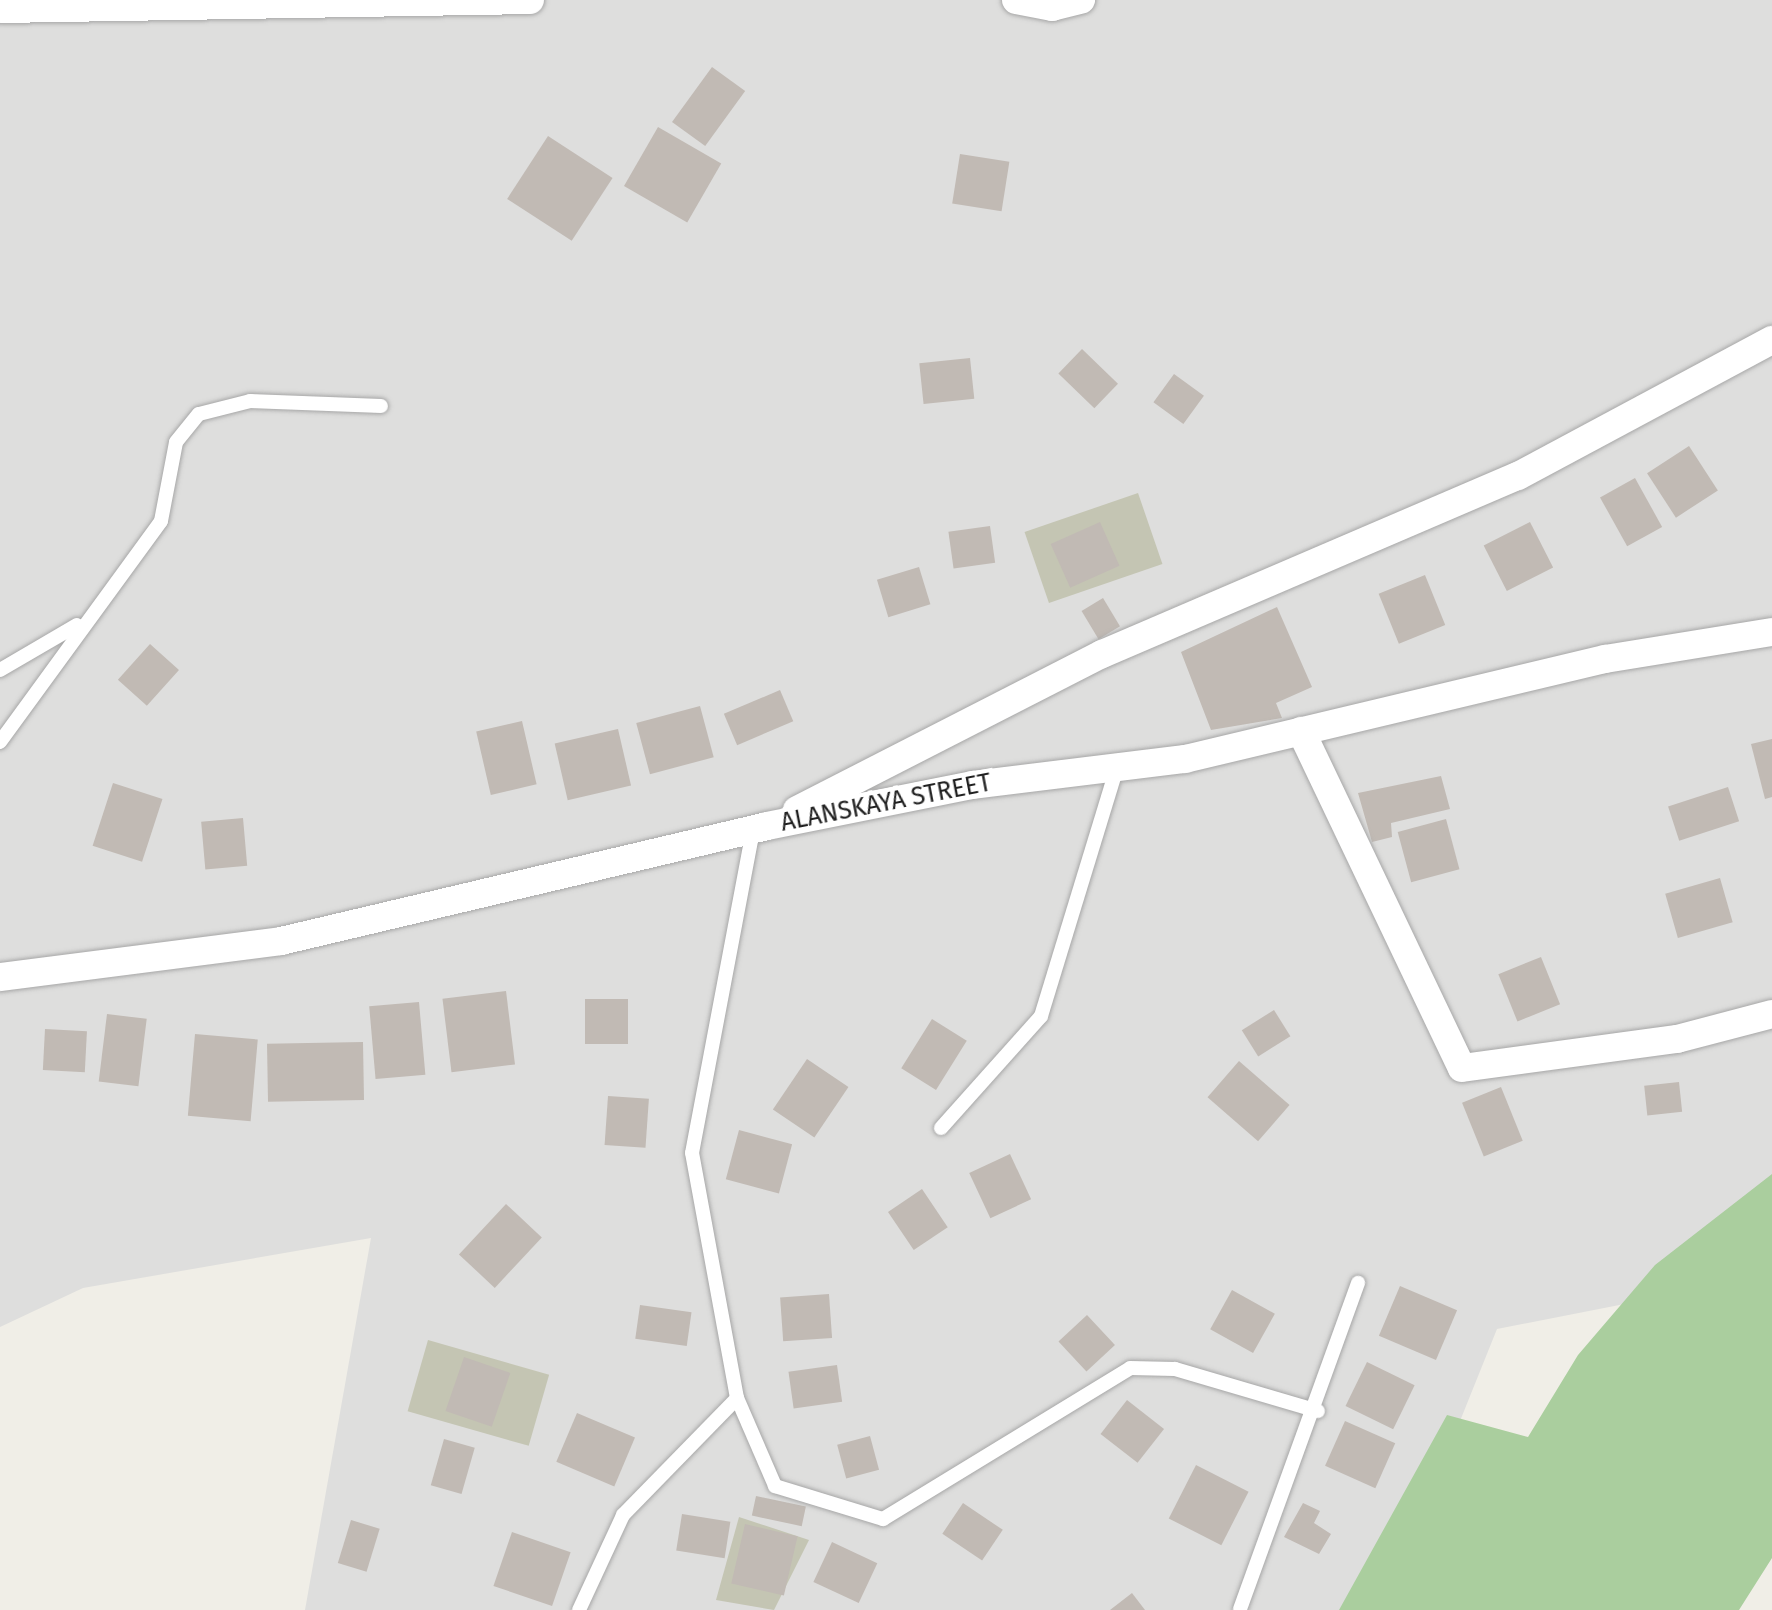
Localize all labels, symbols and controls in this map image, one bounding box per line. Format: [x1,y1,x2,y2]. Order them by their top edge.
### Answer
street label: ALANSKAYA STREET [778,768,994,838]

